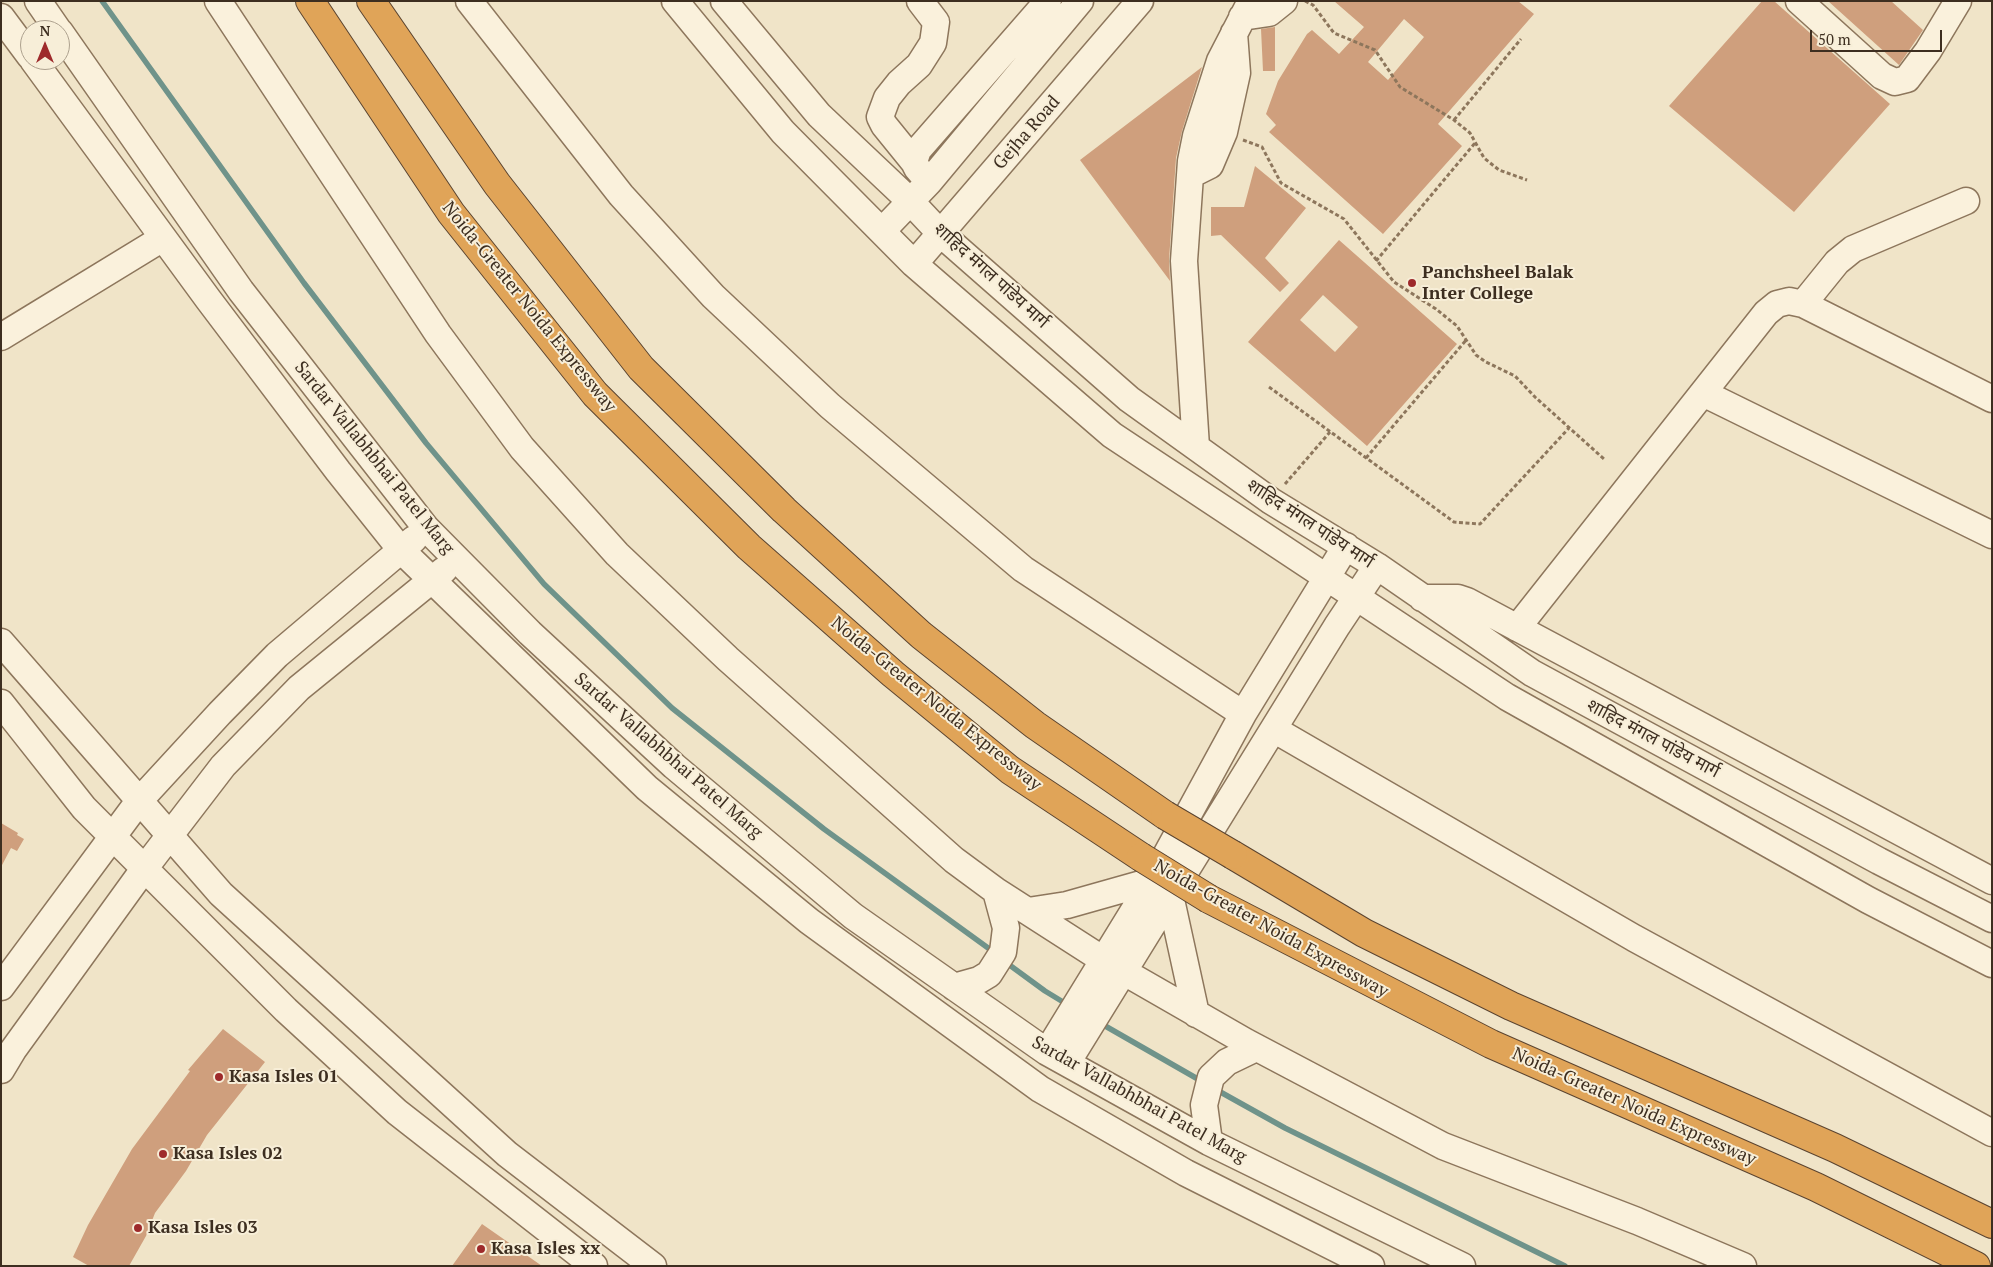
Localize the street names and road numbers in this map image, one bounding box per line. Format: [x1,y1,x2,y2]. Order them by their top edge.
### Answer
street label: Gejha Road [989,92,1065,174]
street label: Noida-Greater Noida Expressway [437,197,621,417]
street label: शाहिद मंगल पांडेय मार्ग [929,219,1053,333]
street label: Sardar Vallabhbhai Patel Marg [289,357,459,559]
street label: शाहिद मंगल पांडेय मार्ग [1242,475,1378,573]
street label: Noida-Greater Noida Expressway [826,612,1046,796]
street label: Sardar Vallabhbhai Patel Marg [570,668,766,844]
street label: शाहिद मंगल पांडेय मार्ग [1583,695,1723,783]
street label: Noida-Greater Noida Expressway [1150,855,1392,1003]
street label: Sardar Vallabhbhai Patel Marg [1028,1032,1250,1168]
street label: Noida-Greater Noida Expressway [1509,1043,1759,1171]

